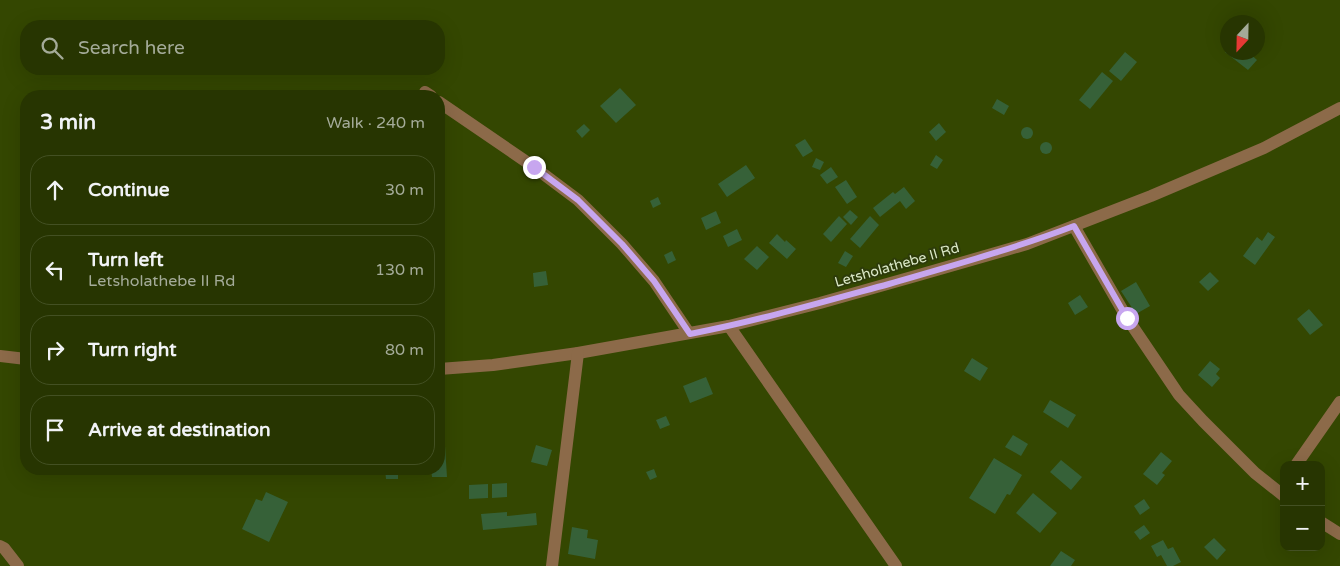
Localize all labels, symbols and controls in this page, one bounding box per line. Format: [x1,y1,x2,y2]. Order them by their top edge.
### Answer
north arrow [1220,15,1265,60]
search box [20,20,445,75]
icon: search [38,34,66,62]
text: Search here [78,37,185,59]
text: 3 min [40,110,96,135]
text: Walk · 240 m [326,113,425,133]
route end [523,156,546,179]
icon: ahead [41,176,69,204]
text: Continue [88,179,170,201]
text: 30 m [385,180,424,200]
street label: Letsholathebe II Rd [833,239,961,291]
text: Turn left [88,249,164,271]
icon: left [41,256,69,284]
text: 130 m [375,260,424,280]
text: Letsholathebe II Rd [88,271,235,291]
route start [1116,307,1139,330]
icon: right [41,336,69,364]
text: Turn right [88,339,176,361]
text: 80 m [385,340,424,360]
icon: arrive [41,416,69,444]
text: Arrive at destination [88,419,271,441]
map controls [1280,461,1325,551]
button: + [1280,461,1325,506]
button: − [1280,506,1325,551]

